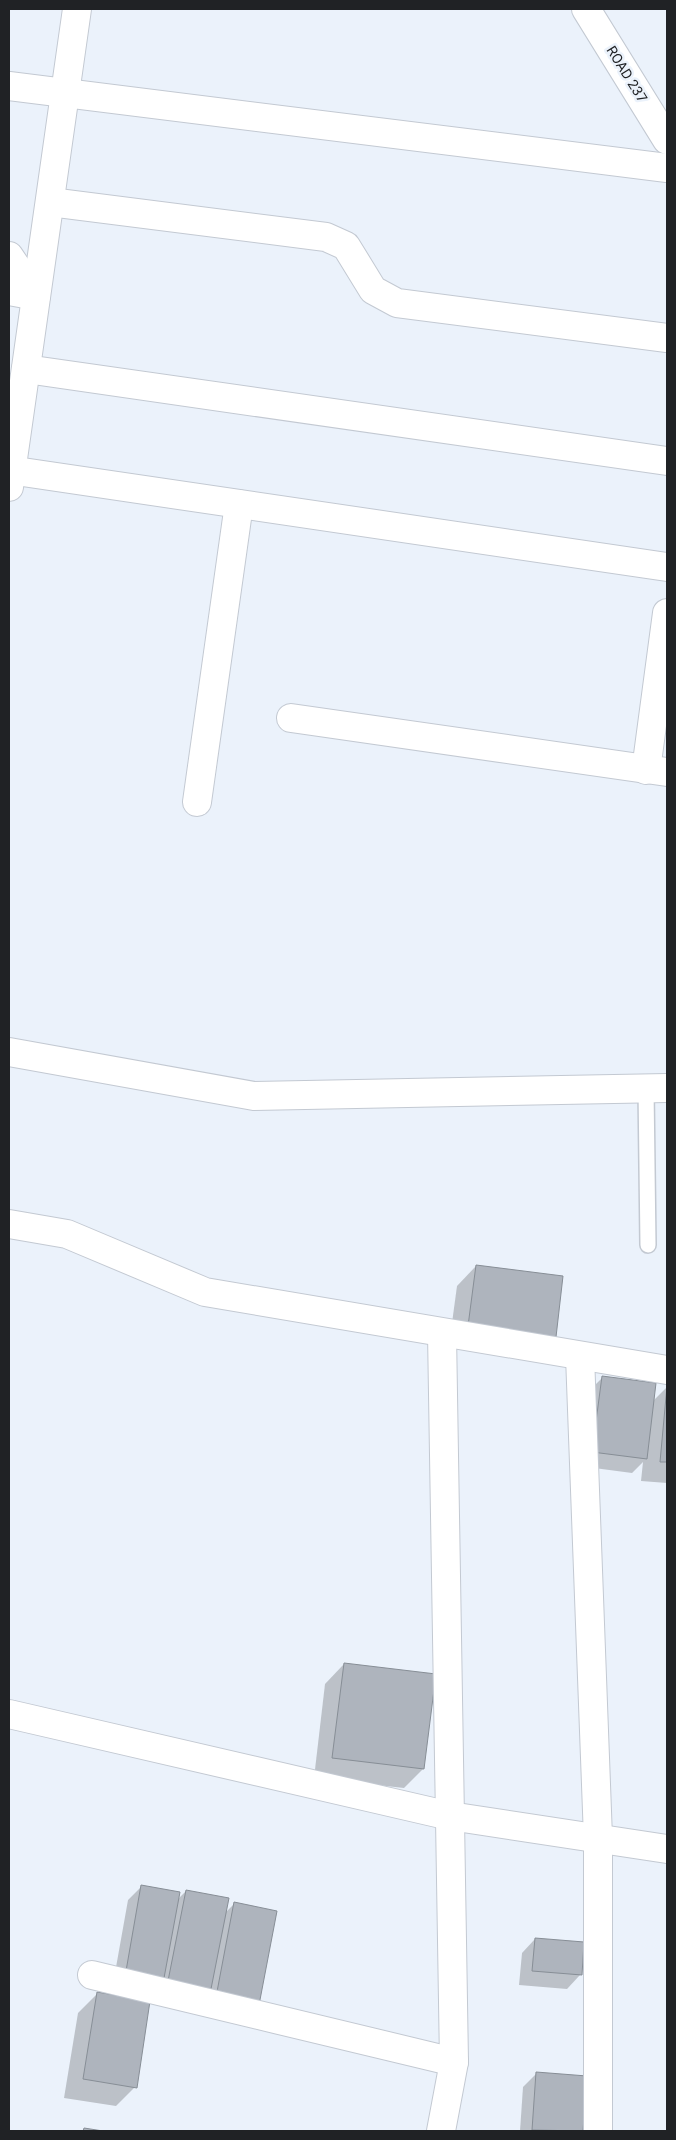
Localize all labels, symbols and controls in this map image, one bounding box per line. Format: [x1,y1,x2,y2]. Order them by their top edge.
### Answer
street label: ROAD 237 [603,43,651,105]

